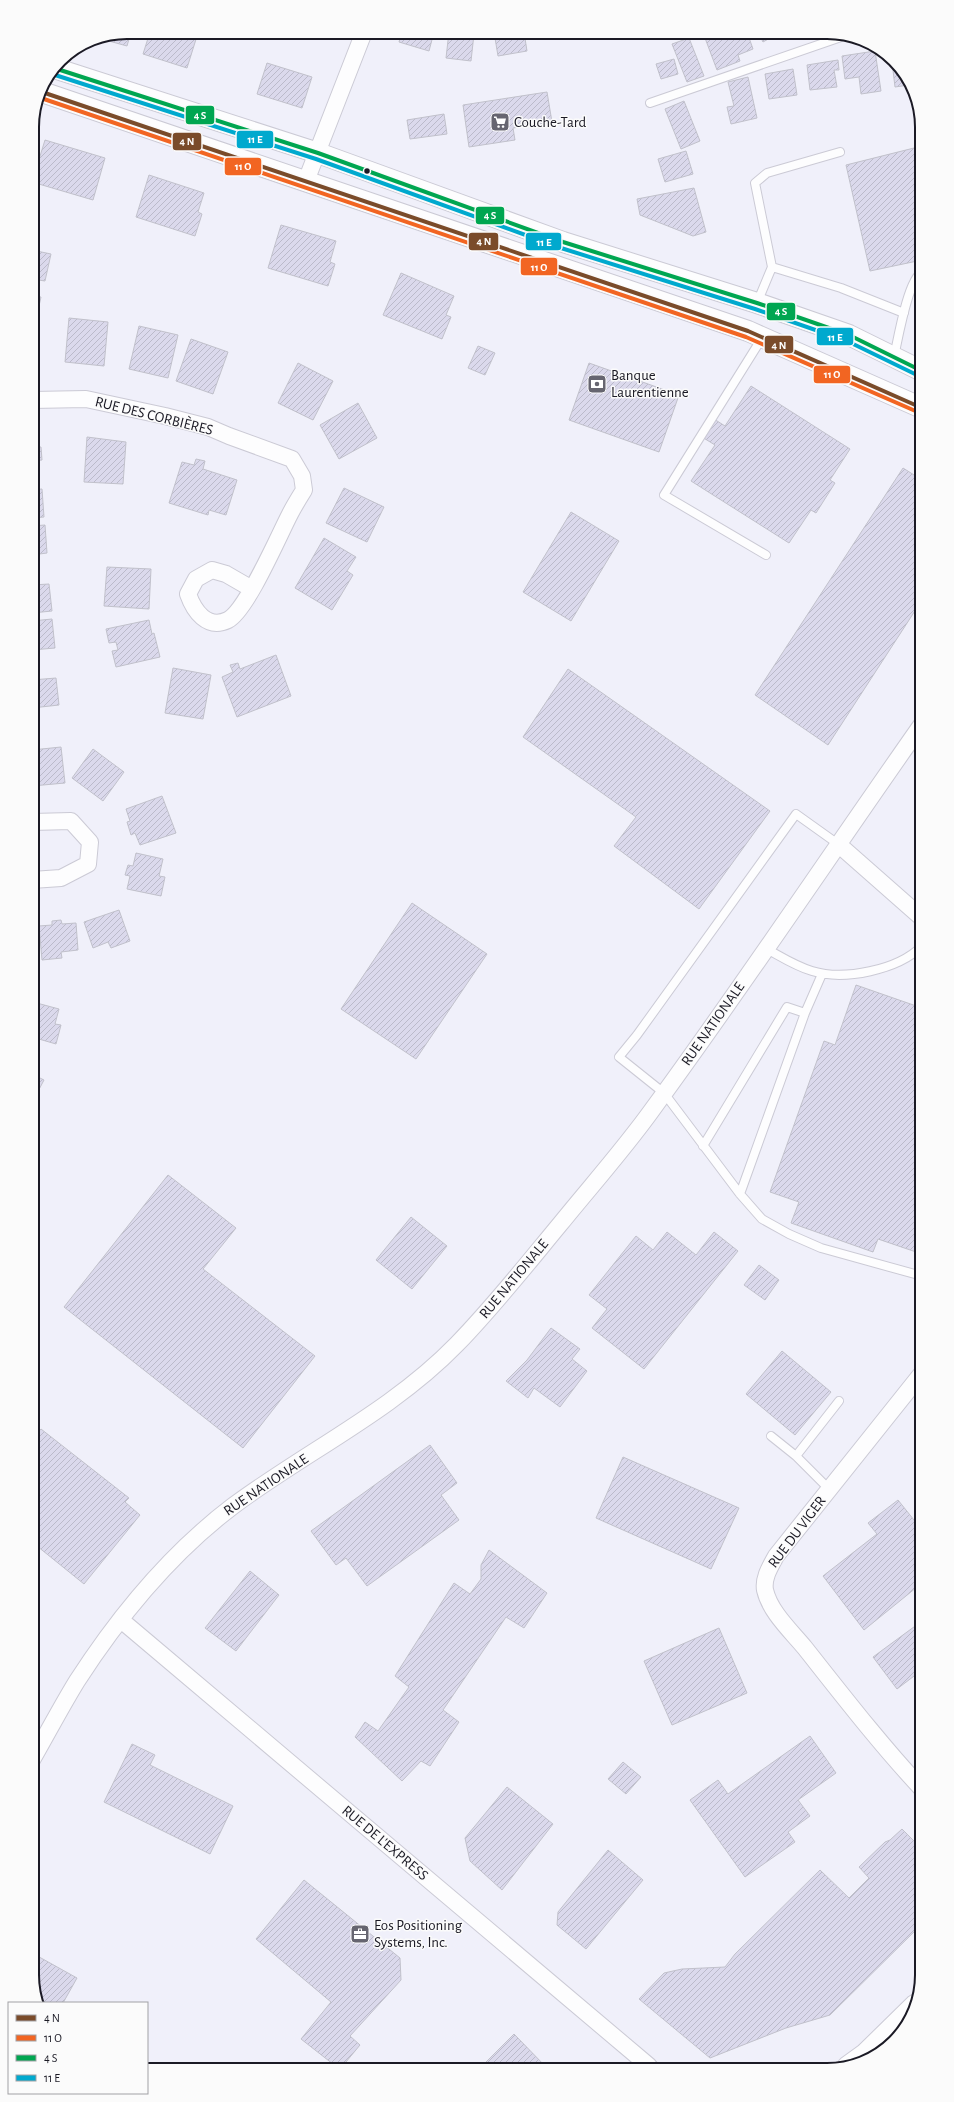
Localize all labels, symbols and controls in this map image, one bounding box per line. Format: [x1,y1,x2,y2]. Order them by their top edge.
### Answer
line badge: 4 S [185,105,215,125]
text: 4 S [194,110,207,121]
supermarket icon: Couche-Tard [489,111,511,133]
place label: Couche-Tard [514,115,587,130]
line badge: 11 E [236,130,274,149]
line badge: 4 N [172,132,202,151]
text: 11 E [247,134,263,145]
text: 4 N [180,136,194,147]
line badge: 11 O [224,157,262,176]
text: 11 O [235,161,251,172]
unlabelled marker [362,166,372,176]
line badge: 4 S [475,206,505,225]
text: 4 S [484,210,497,221]
line badge: 4 N [468,232,499,251]
line badge: 11 E [525,232,562,251]
text: 4 N [477,236,491,247]
text: 11 E [536,237,552,248]
line badge: 11 O [520,257,558,276]
text: 11 O [531,262,547,273]
line badge: 4 S [766,302,796,321]
text: 4 S [775,306,788,317]
line badge: 11 E [816,327,854,346]
text: 11 E [827,332,843,343]
line badge: 4 N [764,335,794,354]
text: 4 N [772,340,786,351]
line badge: 11 O [813,365,851,384]
place label: Banque Laurentienne [611,368,689,400]
text: 11 O [824,369,840,380]
bank icon: Banque Laurentienne [586,373,608,395]
street label: RUE DES CORBIÈRES [93,392,215,438]
street label: RUE NATIONALE [679,979,747,1069]
street label: RUE NATIONALE [477,1237,551,1321]
street label: RUE NATIONALE [221,1451,311,1519]
street label: RUE DU VIGER [765,1493,829,1571]
street label: RUE DE L'EXPRESS [339,1803,431,1883]
place label: Eos Positioning Systems, Inc. [374,1918,463,1950]
office icon: Eos Positioning Systems, Inc. [349,1923,371,1945]
legend [8,2002,148,2094]
text: 4 N [44,2012,60,2024]
text: 11 O [44,2032,62,2044]
text: 4 S [44,2052,58,2064]
text: 11 E [44,2072,60,2084]

